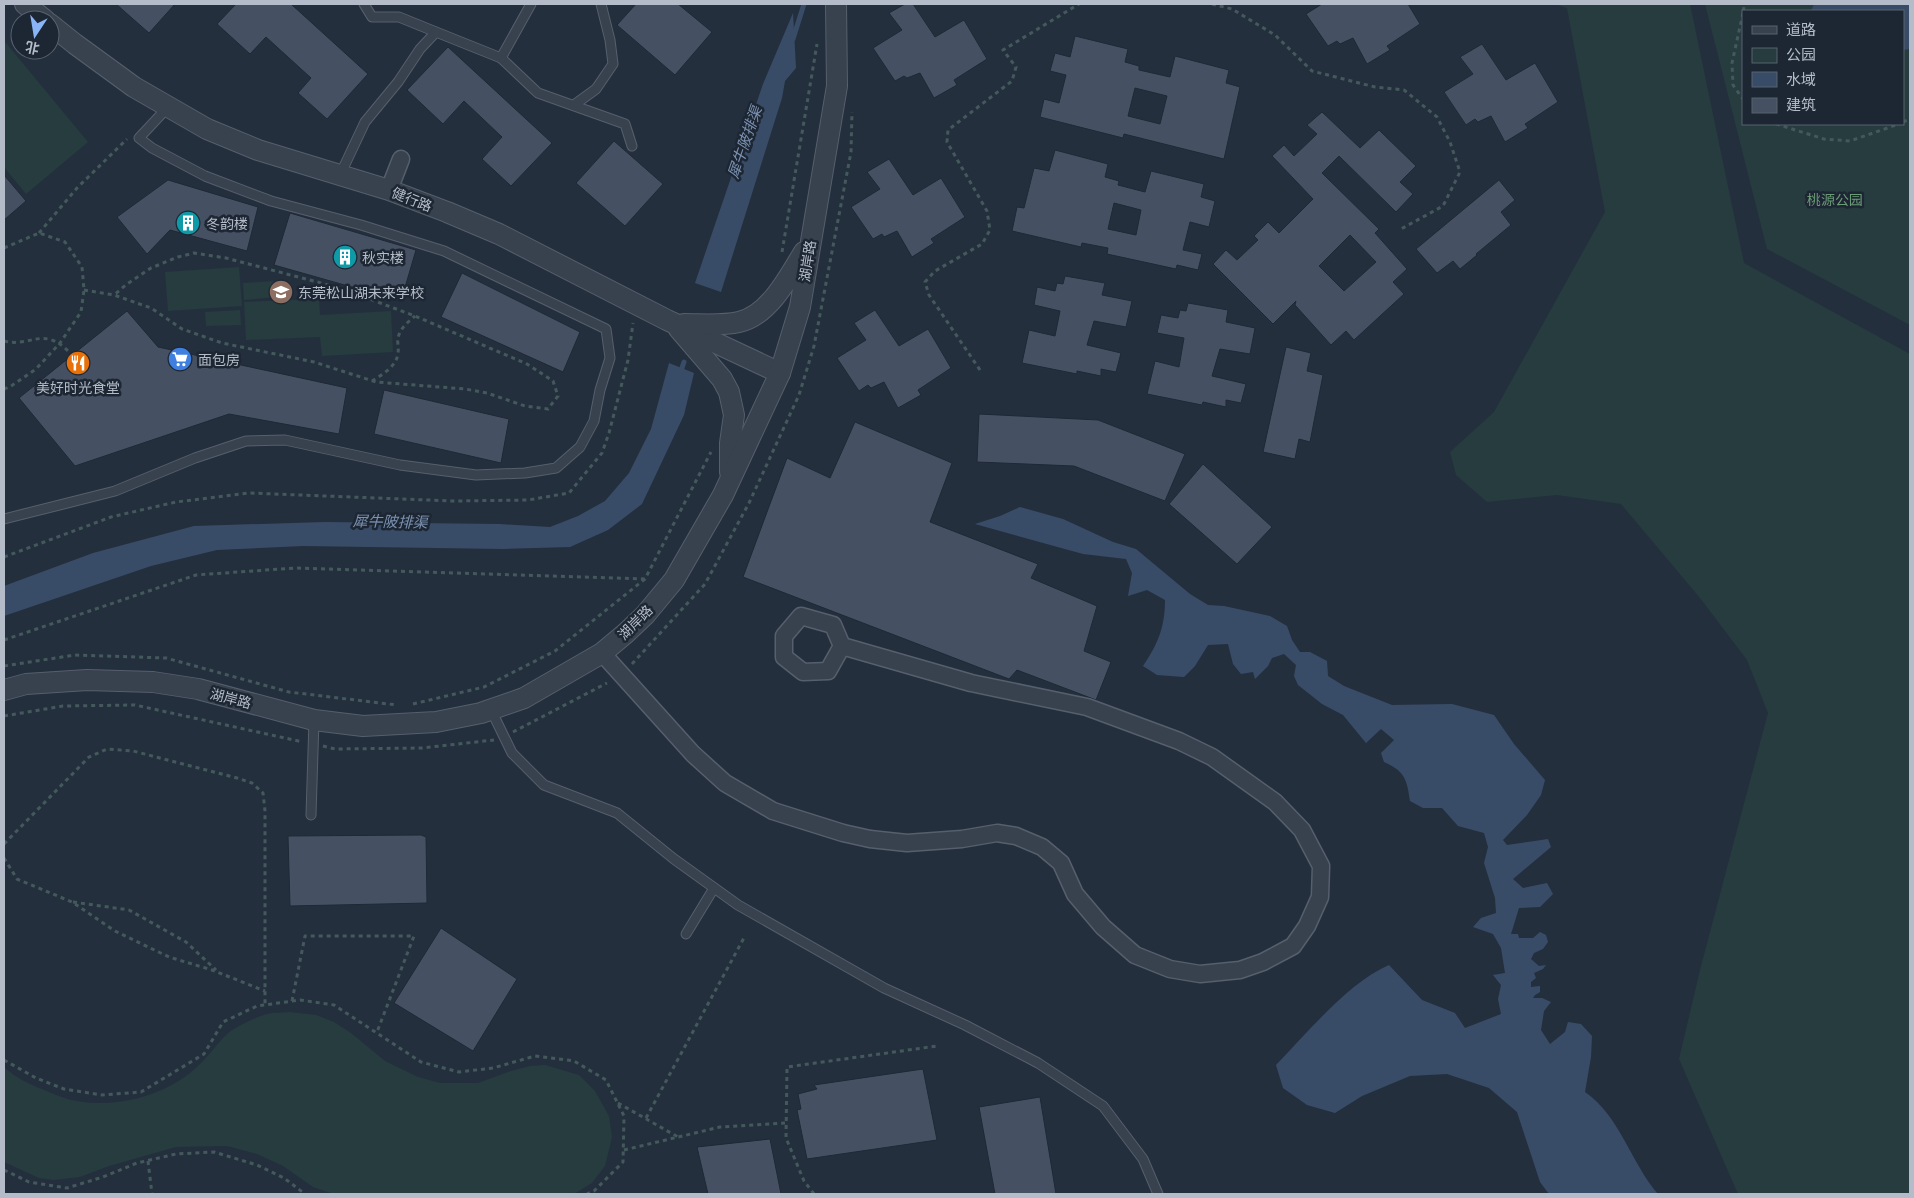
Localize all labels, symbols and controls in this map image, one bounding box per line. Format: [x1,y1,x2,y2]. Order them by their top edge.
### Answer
north arrow [10,10,60,60]
legend [1742,10,1904,125]
text: 道路 [1786,19,1816,39]
text: 北 [23,37,41,59]
text: 公园 [1786,44,1816,64]
text: 水域 [1786,69,1816,89]
text: 建筑 [1786,94,1816,114]
water label: 犀牛陂排渠 [722,101,766,181]
street label: 健行路 [389,183,435,215]
park label: 桃源公园 [1807,190,1863,209]
building icon: 冬韵楼 [175,210,201,236]
place label: 冬韵楼 [206,214,248,233]
street label: 湖岸路 [794,239,820,283]
building icon: 秋实楼 [332,244,358,270]
place label: 秋实楼 [362,248,404,267]
school or university icon: 东莞松山湖未来学校 [268,279,294,305]
place label: 东莞松山湖未来学校 [298,283,424,302]
supermarket icon: 面包房 [167,346,193,372]
restaurant icon: 美好时光食堂 [65,350,91,376]
place label: 面包房 [198,350,240,369]
place label: 美好时光食堂 [36,378,120,397]
water label: 犀牛陂排渠 [352,510,430,532]
street label: 湖岸路 [613,600,657,644]
street label: 湖岸路 [208,683,254,713]

